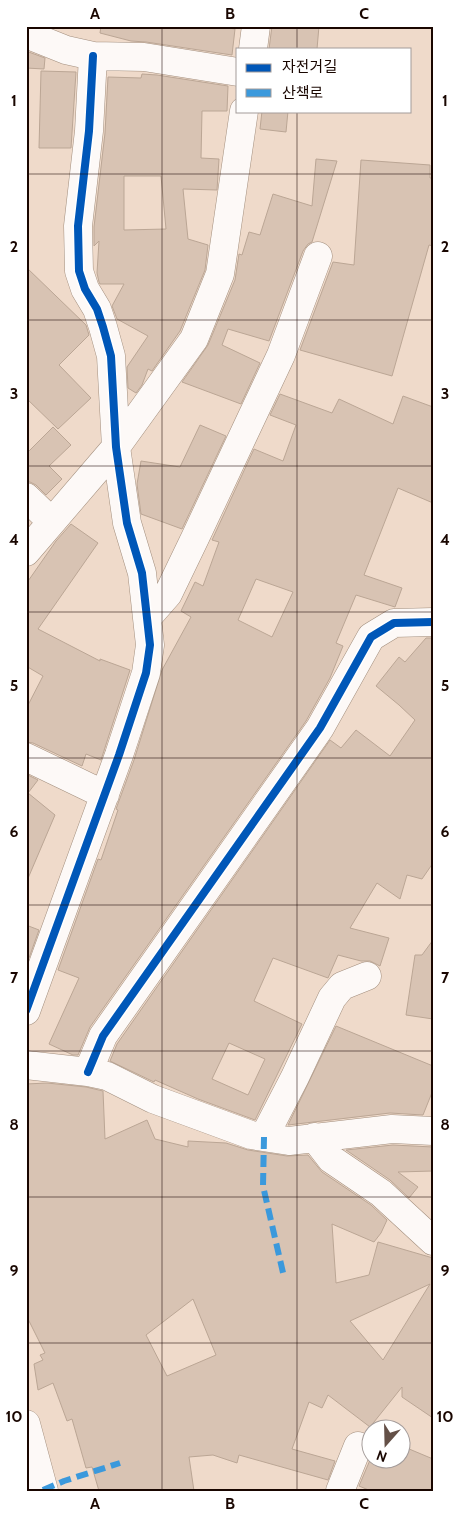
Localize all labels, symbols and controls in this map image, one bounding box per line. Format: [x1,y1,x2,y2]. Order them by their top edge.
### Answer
text: A [90,4,100,23]
text: B [225,4,235,23]
text: C [359,4,369,23]
legend [236,48,412,112]
text: 자전거길 [282,58,337,76]
text: 산책로 [282,84,323,102]
text: 1 [11,91,17,110]
text: 1 [442,91,448,110]
text: 2 [10,237,18,256]
text: 2 [441,237,449,256]
text: 3 [10,384,18,403]
text: 3 [441,384,449,403]
text: 4 [9,530,19,549]
text: 4 [440,530,450,549]
text: 5 [10,676,18,695]
text: 5 [441,676,449,695]
text: 6 [10,822,19,841]
text: 6 [441,822,450,841]
text: 7 [10,968,19,987]
text: 7 [441,968,450,987]
text: 8 [9,1115,19,1134]
text: 8 [440,1115,450,1134]
text: 9 [10,1261,19,1280]
text: 9 [441,1261,450,1280]
text: 10 [5,1407,23,1426]
text: 10 [436,1407,454,1426]
north arrow [362,1420,412,1470]
text: N [374,1446,389,1466]
text: A [90,1494,100,1513]
text: B [225,1494,235,1513]
text: C [359,1494,369,1513]

